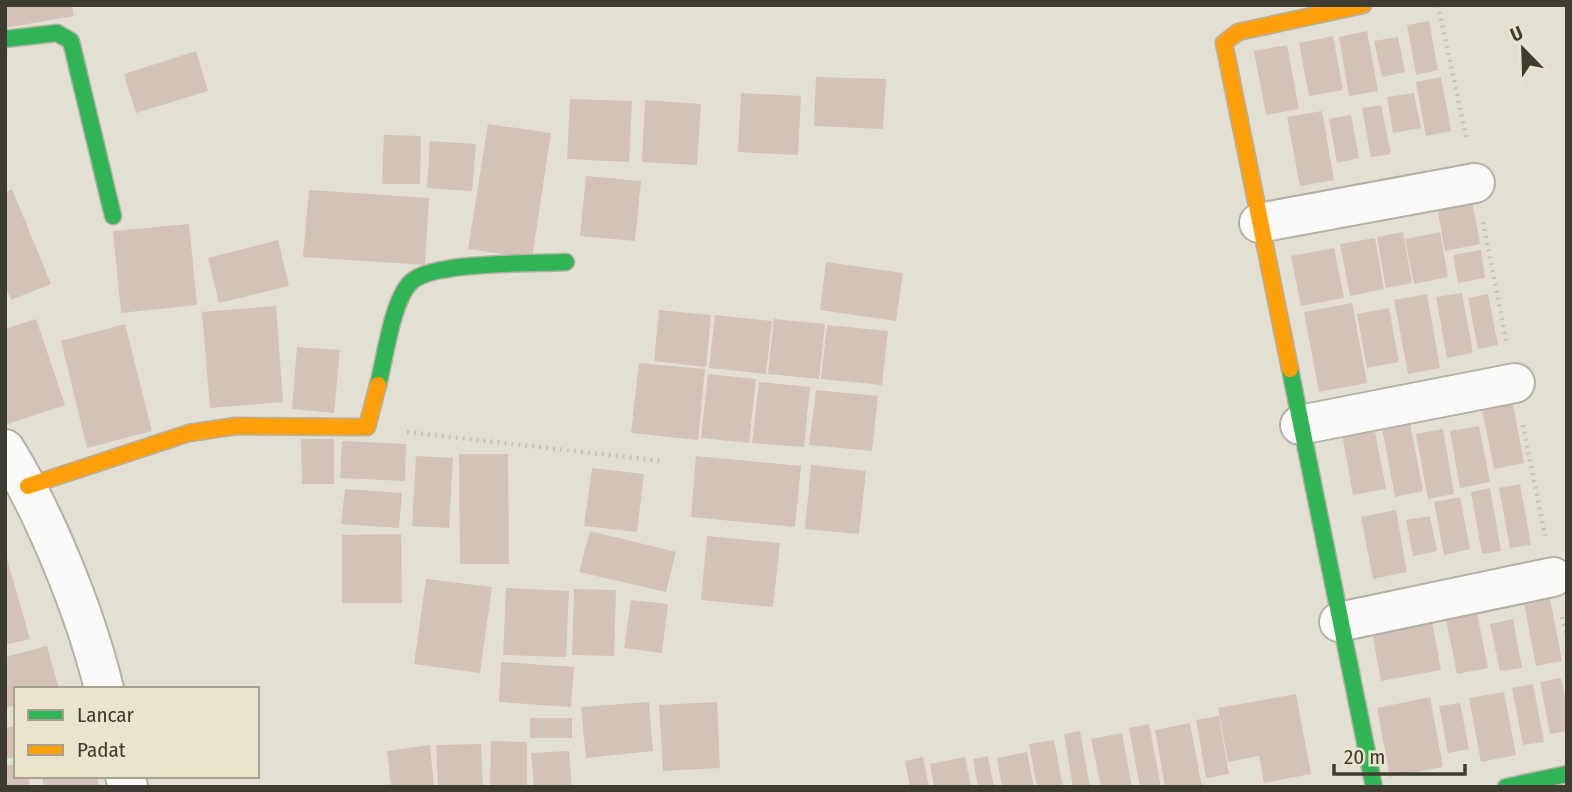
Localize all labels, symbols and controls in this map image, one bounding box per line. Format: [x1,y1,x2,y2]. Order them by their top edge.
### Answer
north arrow [1488,14,1558,84]
text: U [1507,21,1526,47]
legend [14,687,259,778]
text: Lancar [77,702,135,728]
scale bar [1334,732,1465,776]
text: Padat [77,737,126,763]
text: 20 m [1344,744,1385,770]

